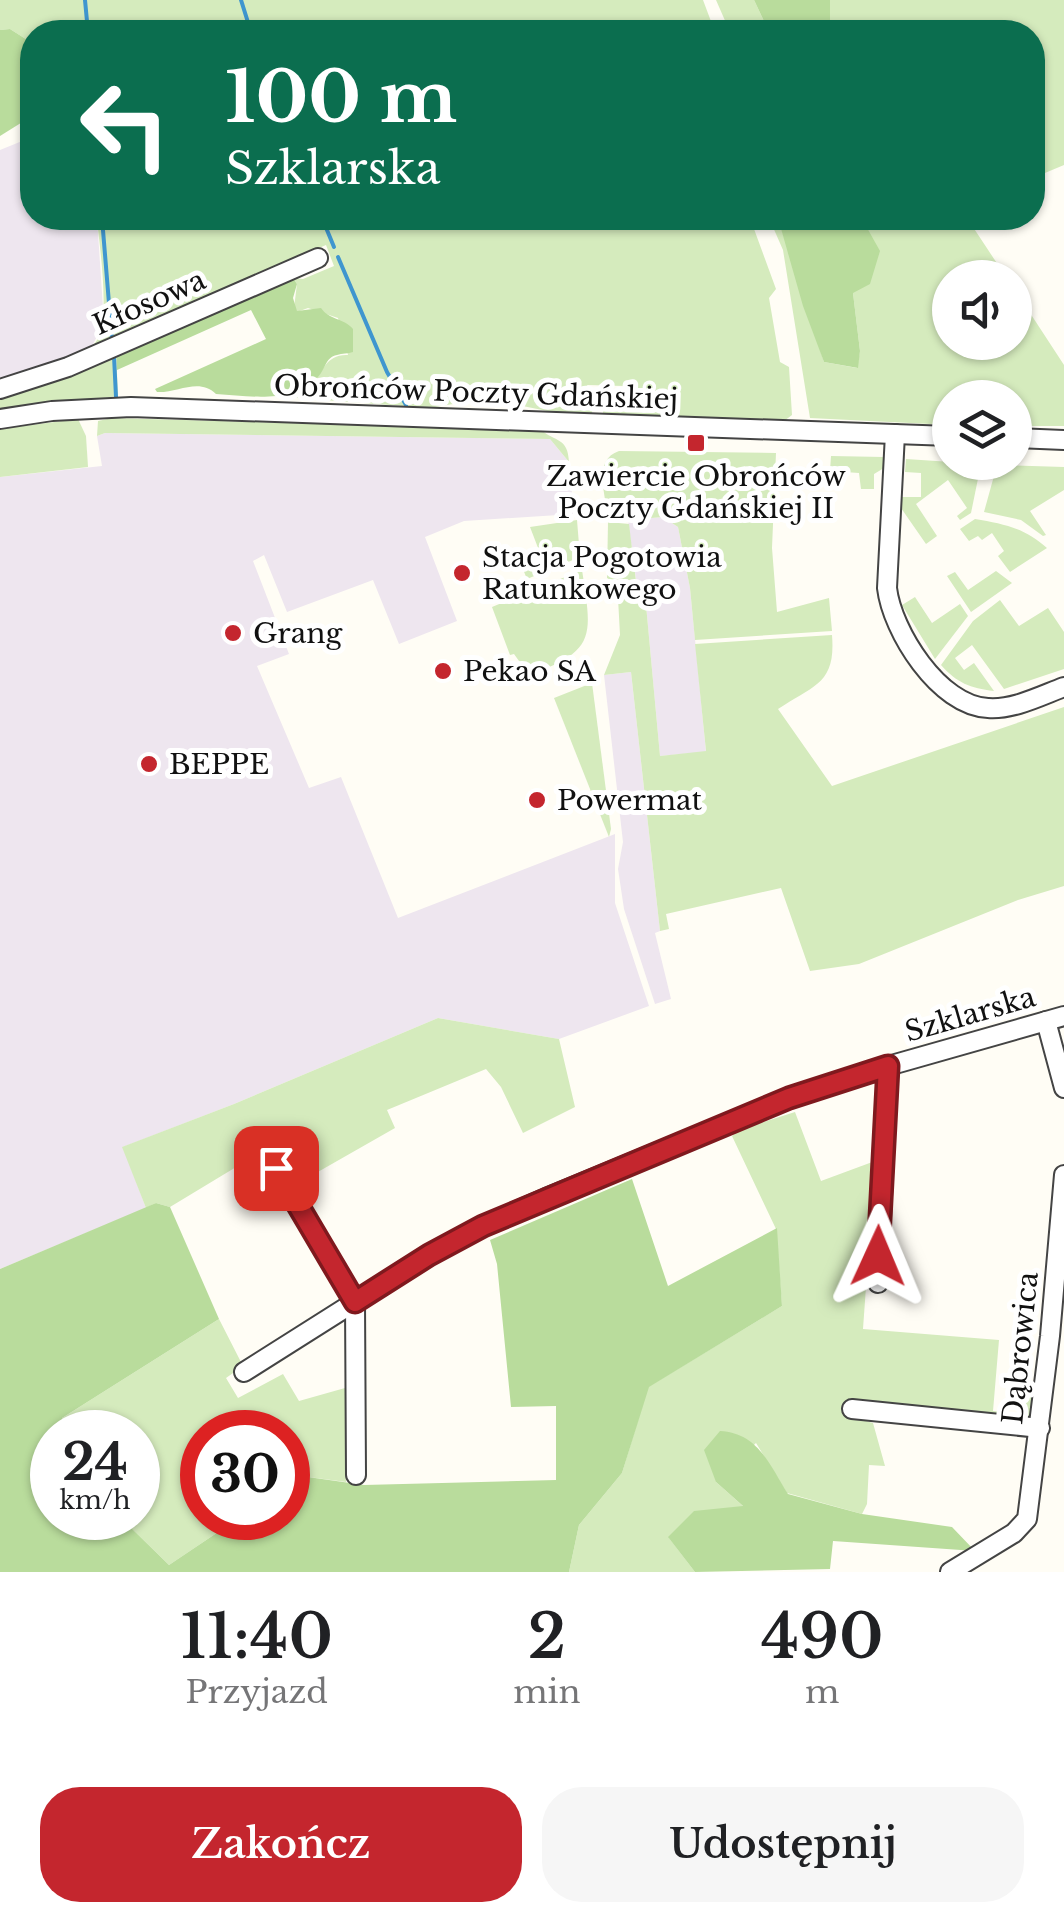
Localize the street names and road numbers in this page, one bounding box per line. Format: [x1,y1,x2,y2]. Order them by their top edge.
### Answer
street label: Kłosowa [88,262,211,343]
street label: Obrońców Poczty Gdańskiej [273,368,679,417]
street label: Szklarska [901,979,1040,1050]
street label: Dąbrowica [995,1270,1046,1426]

